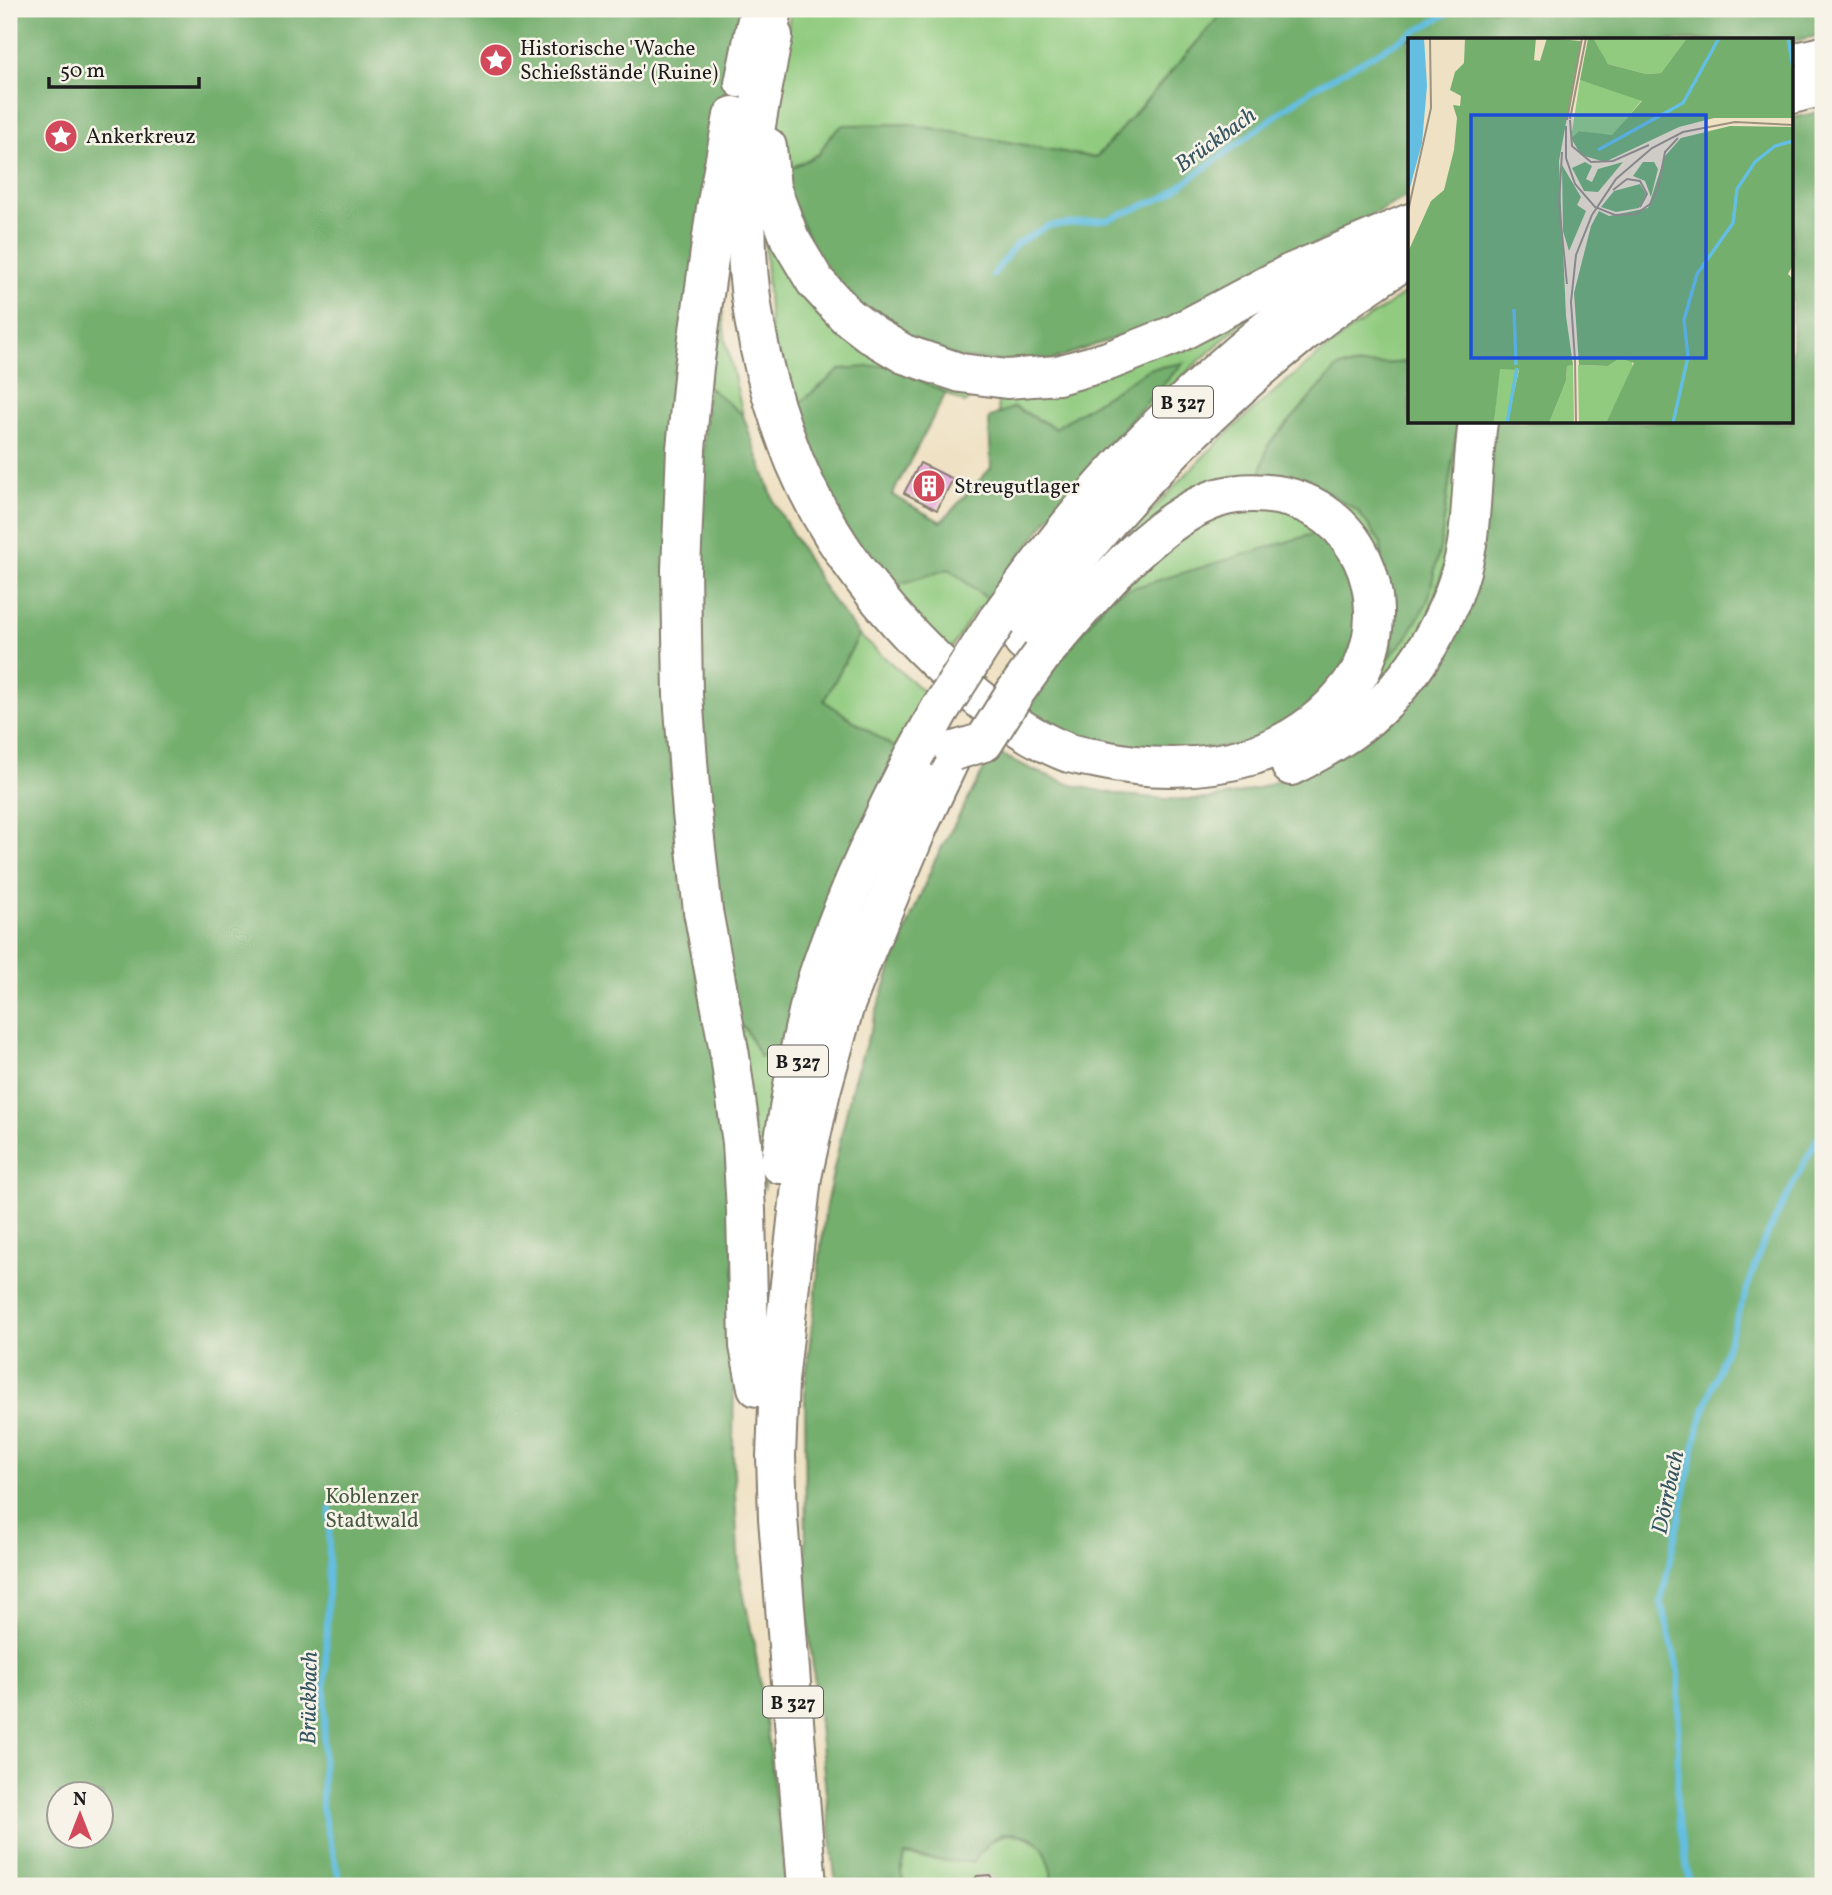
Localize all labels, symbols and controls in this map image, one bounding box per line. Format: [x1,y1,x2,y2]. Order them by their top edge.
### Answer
place label: Historische 'Wache Schießstände' (Ruine) [520,35,718,88]
inset map [1408,38,1794,424]
place icon: Historische 'Wache Schießstände' (Ruine) [477,41,515,79]
scale bar [49,46,200,90]
text: 50 m [60,57,105,86]
water label: Brückbach [1169,100,1263,181]
place icon: Ankerkreuz [42,117,80,155]
place label: Ankerkreuz [86,123,196,152]
road number: B 327 [1153,386,1213,418]
building icon: Streugutlager [910,467,948,505]
place label: Streugutlager [954,473,1080,502]
road number: B 327 [768,1046,828,1077]
water label: Dörrbach [1644,1447,1693,1537]
park label: Koblenzer Stadtwald [325,1483,419,1536]
water label: Brückbach [293,1651,327,1745]
road number: B 327 [763,1686,823,1718]
north arrow [46,1780,116,1850]
text: N [73,1787,87,1813]

